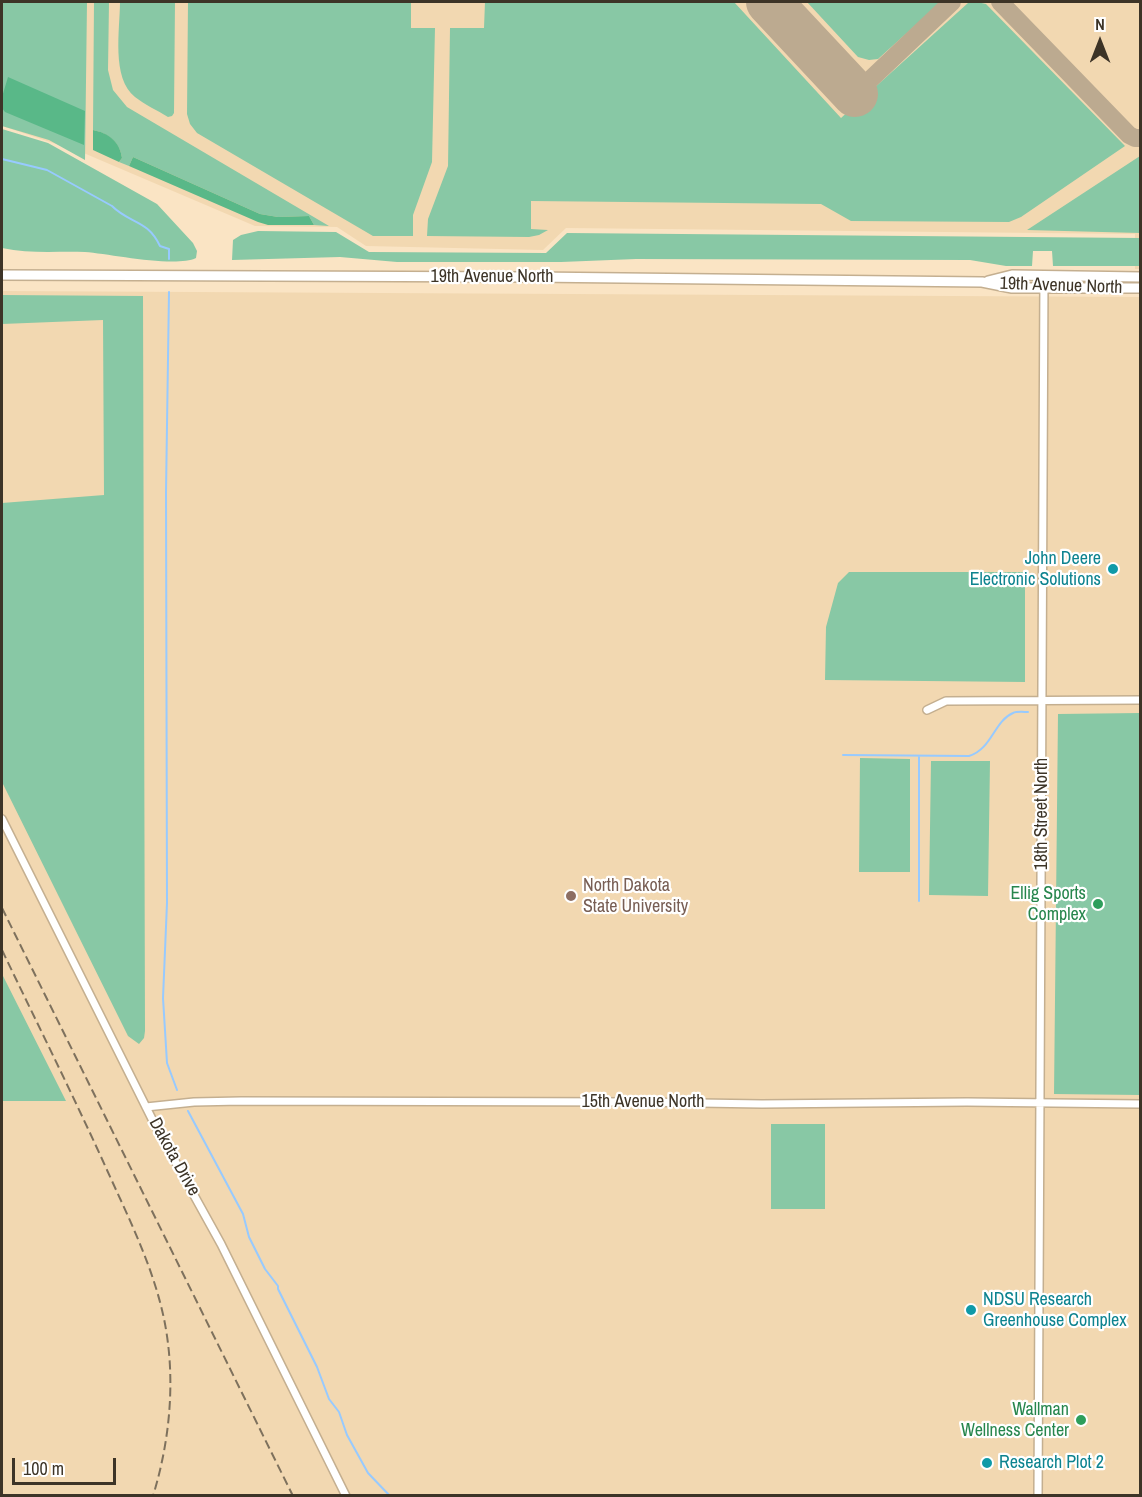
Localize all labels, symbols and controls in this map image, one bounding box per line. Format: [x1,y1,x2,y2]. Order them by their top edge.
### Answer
north arrow [1070,12,1130,72]
text: N [1095,13,1105,35]
street label: 19th Avenue North [431,266,553,288]
street label: 19th Avenue North [999,273,1123,299]
place label: John Deere Electronic Solutions [970,548,1101,590]
marker: John Deere Electronic Solutions [1106,562,1120,576]
street label: 18th Street North [1031,758,1053,870]
place label: North Dakota State University [583,875,688,918]
place label: Ellig Sports Complex [1011,883,1086,926]
marker: North Dakota State University [564,889,578,903]
marker: Ellig Sports Complex [1091,897,1105,911]
street label: 15th Avenue North [582,1091,704,1113]
street label: Dakota Drive [144,1114,204,1200]
place label: NDSU Research Greenhouse Complex [983,1289,1127,1332]
marker: NDSU Research Greenhouse Complex [964,1303,978,1317]
place label: Wallman Wellness Center [961,1399,1069,1442]
marker: Wallman Wellness Center [1074,1413,1088,1427]
scale bar [15,1446,118,1484]
place label: Research Plot 2 [999,1452,1104,1474]
text: 100 m [23,1456,64,1481]
marker: Research Plot 2 [980,1456,994,1470]

